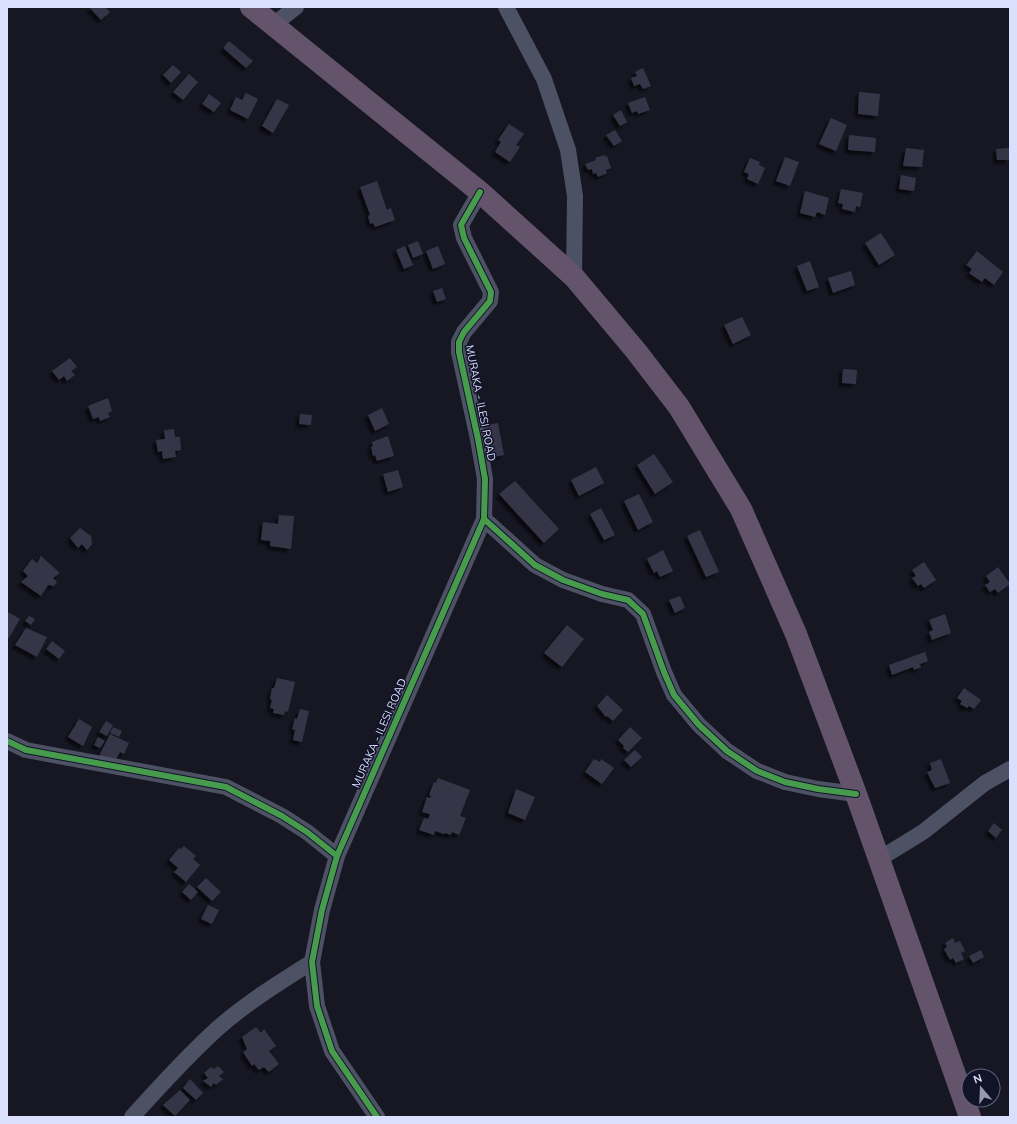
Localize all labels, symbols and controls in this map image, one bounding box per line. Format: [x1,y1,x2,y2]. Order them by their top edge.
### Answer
street label: MURAKA - ILESI ROAD [463,344,499,462]
street label: MURAKA - ILESI ROAD [349,676,409,790]
north arrow [961,1068,1001,1108]
text: N [972,1071,984,1087]

